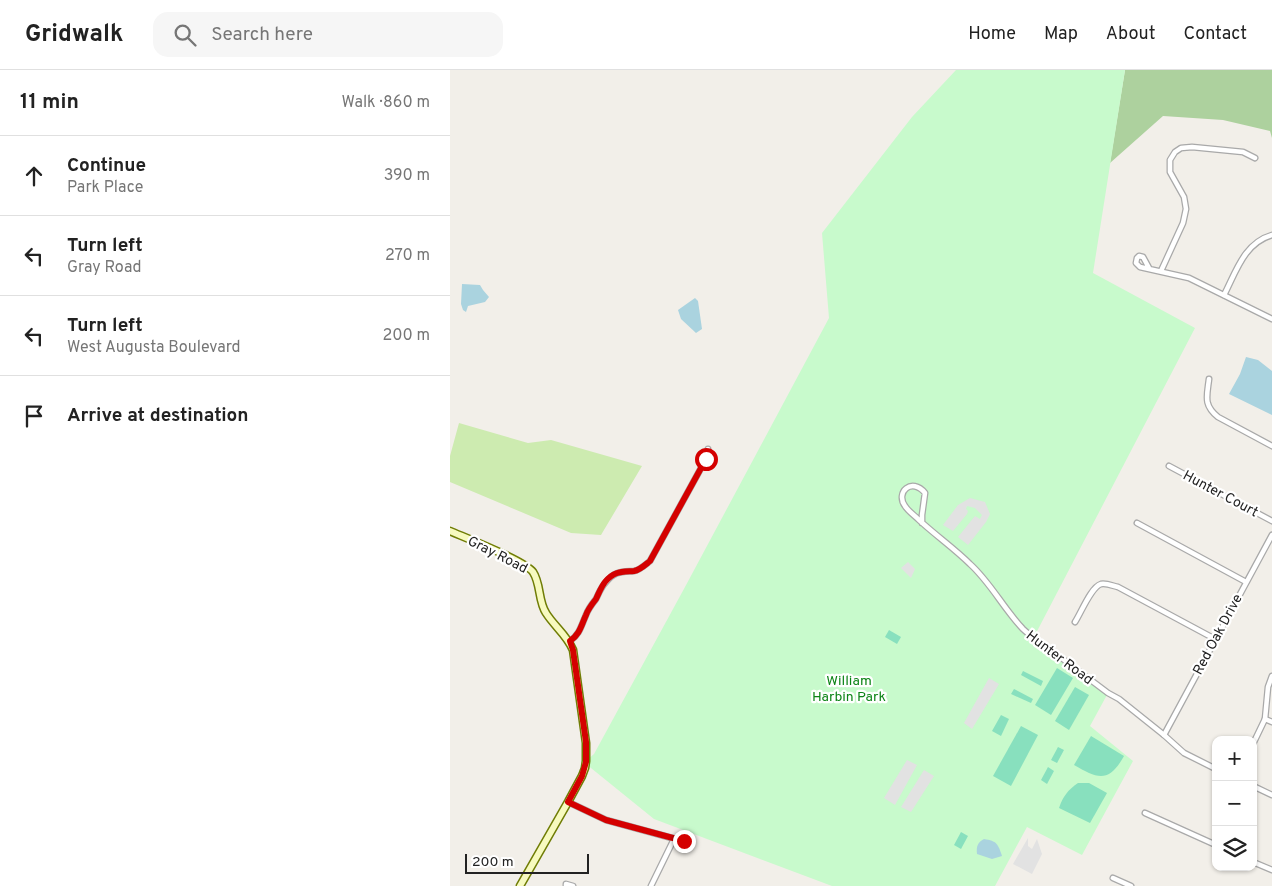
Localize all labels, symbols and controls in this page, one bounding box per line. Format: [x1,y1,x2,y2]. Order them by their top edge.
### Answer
search box [153,12,503,57]
text: Gridwalk [25,20,123,50]
icon: search [171,21,199,49]
text: Search here [211,23,313,47]
text: Home [968,23,1016,46]
text: Map [1044,23,1078,46]
text: About [1106,23,1155,46]
text: Contact [1183,23,1247,46]
text: 11 min [20,89,79,116]
text: Walk · 860 m [341,93,430,113]
text: Continue [67,154,146,178]
icon: ahead [20,162,48,190]
text: 390 m [384,166,430,186]
text: Park Place [67,178,143,198]
text: Turn left [67,234,143,258]
icon: left [20,242,48,270]
text: 270 m [385,246,430,266]
text: Gray Road [67,258,142,278]
text: Turn left [67,314,143,338]
icon: left [20,322,48,350]
text: 200 m [382,326,430,346]
text: West Augusta Boulevard [67,338,241,358]
icon: arrive [20,402,48,430]
text: Arrive at destination [67,404,248,428]
route start [695,448,718,471]
street label: Hunter Court [1180,467,1261,521]
street label: Gray Road [464,533,530,578]
street label: Red Oak Drive [1190,591,1247,678]
street label: Hunter Road [1022,628,1096,689]
park label: William Harbin Park [812,673,886,706]
map controls [1212,736,1257,871]
button: + [1212,736,1257,781]
button: − [1212,781,1257,826]
button: layers [1212,826,1257,871]
route end [673,830,696,853]
scale bar [465,851,589,874]
text: 200 m [472,854,514,871]

